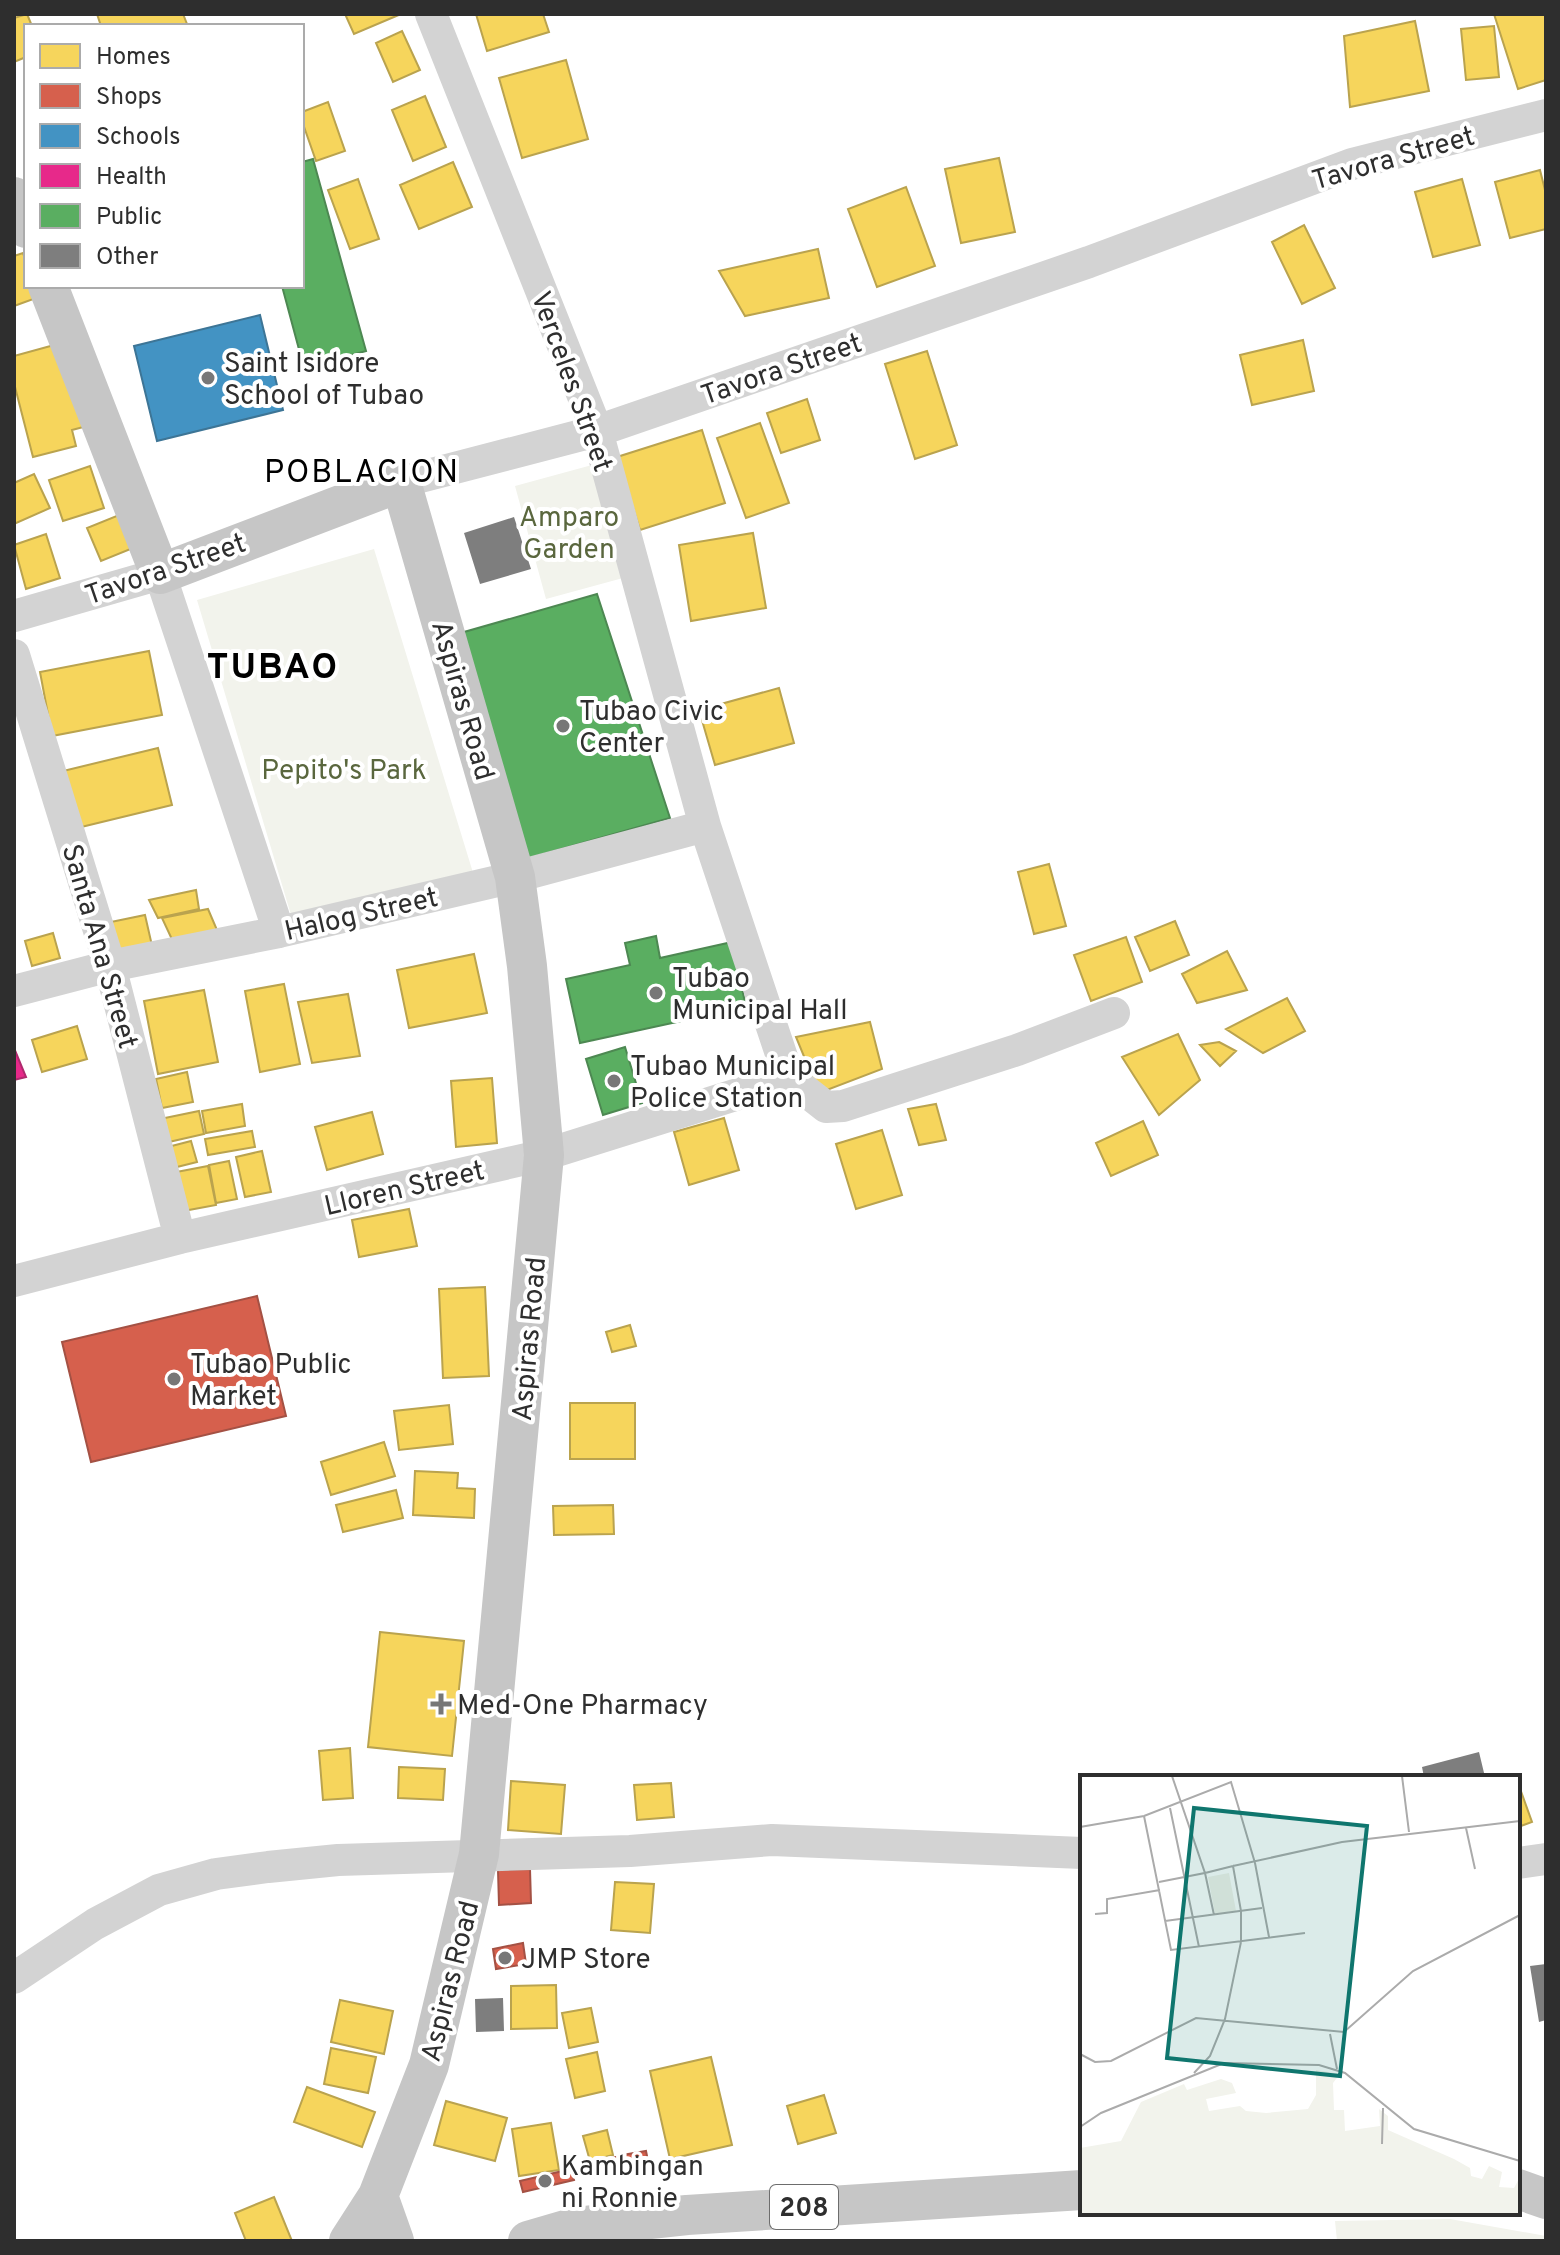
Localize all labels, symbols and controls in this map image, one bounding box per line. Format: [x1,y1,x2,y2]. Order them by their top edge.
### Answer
legend [24,24,304,288]
text: Homes [96,43,171,73]
text: Shops [96,83,162,113]
street label: Tavora Street [1308,119,1479,200]
text: Schools [96,123,181,153]
text: Health [96,163,167,193]
text: Public [96,203,162,233]
text: Other [96,243,158,273]
street label: Verceles Street [521,287,619,477]
street label: Tavora Street [697,327,867,415]
place label: Saint Isidore School of Tubao [224,347,424,415]
marker: Saint Isidore School of Tubao [199,369,217,387]
district label: POBLACION [264,454,460,494]
park label: Amparo Garden [519,501,619,569]
street label: Tavora Street [81,527,251,615]
street label: Aspiras Road [421,617,501,785]
district label: TUBAO [207,646,339,692]
place label: Tubao Civic Center [579,695,724,763]
marker: Tubao Civic Center [554,717,572,735]
park label: Pepito's Park [261,754,427,790]
street label: Santa Ana Street [52,840,145,1053]
street label: Halog Street [281,881,442,951]
place label: Tubao Municipal Hall [672,962,847,1030]
marker: Tubao Municipal Hall [647,984,665,1002]
place label: Tubao Municipal Police Station [630,1050,835,1118]
marker: Tubao Municipal Police Station [605,1072,623,1090]
street label: Lloren Street [321,1154,488,1226]
street label: Aspiras Road [506,1256,556,1423]
place label: Tubao Public Market [190,1348,352,1416]
marker: Tubao Public Market [165,1370,183,1388]
place label: Med-One Pharmacy [457,1689,708,1725]
marker: Med-One Pharmacy [432,1695,450,1713]
inset map [1080,1775,1520,2215]
street label: Aspiras Road [415,1898,489,2066]
place label: JMP Store [521,1943,650,1979]
marker: JMP Store [496,1949,514,1967]
place label: Kambingan ni Ronnie [561,2150,704,2218]
marker: Kambingan ni Ronnie [536,2172,554,2190]
road number: 208 [770,2185,838,2229]

